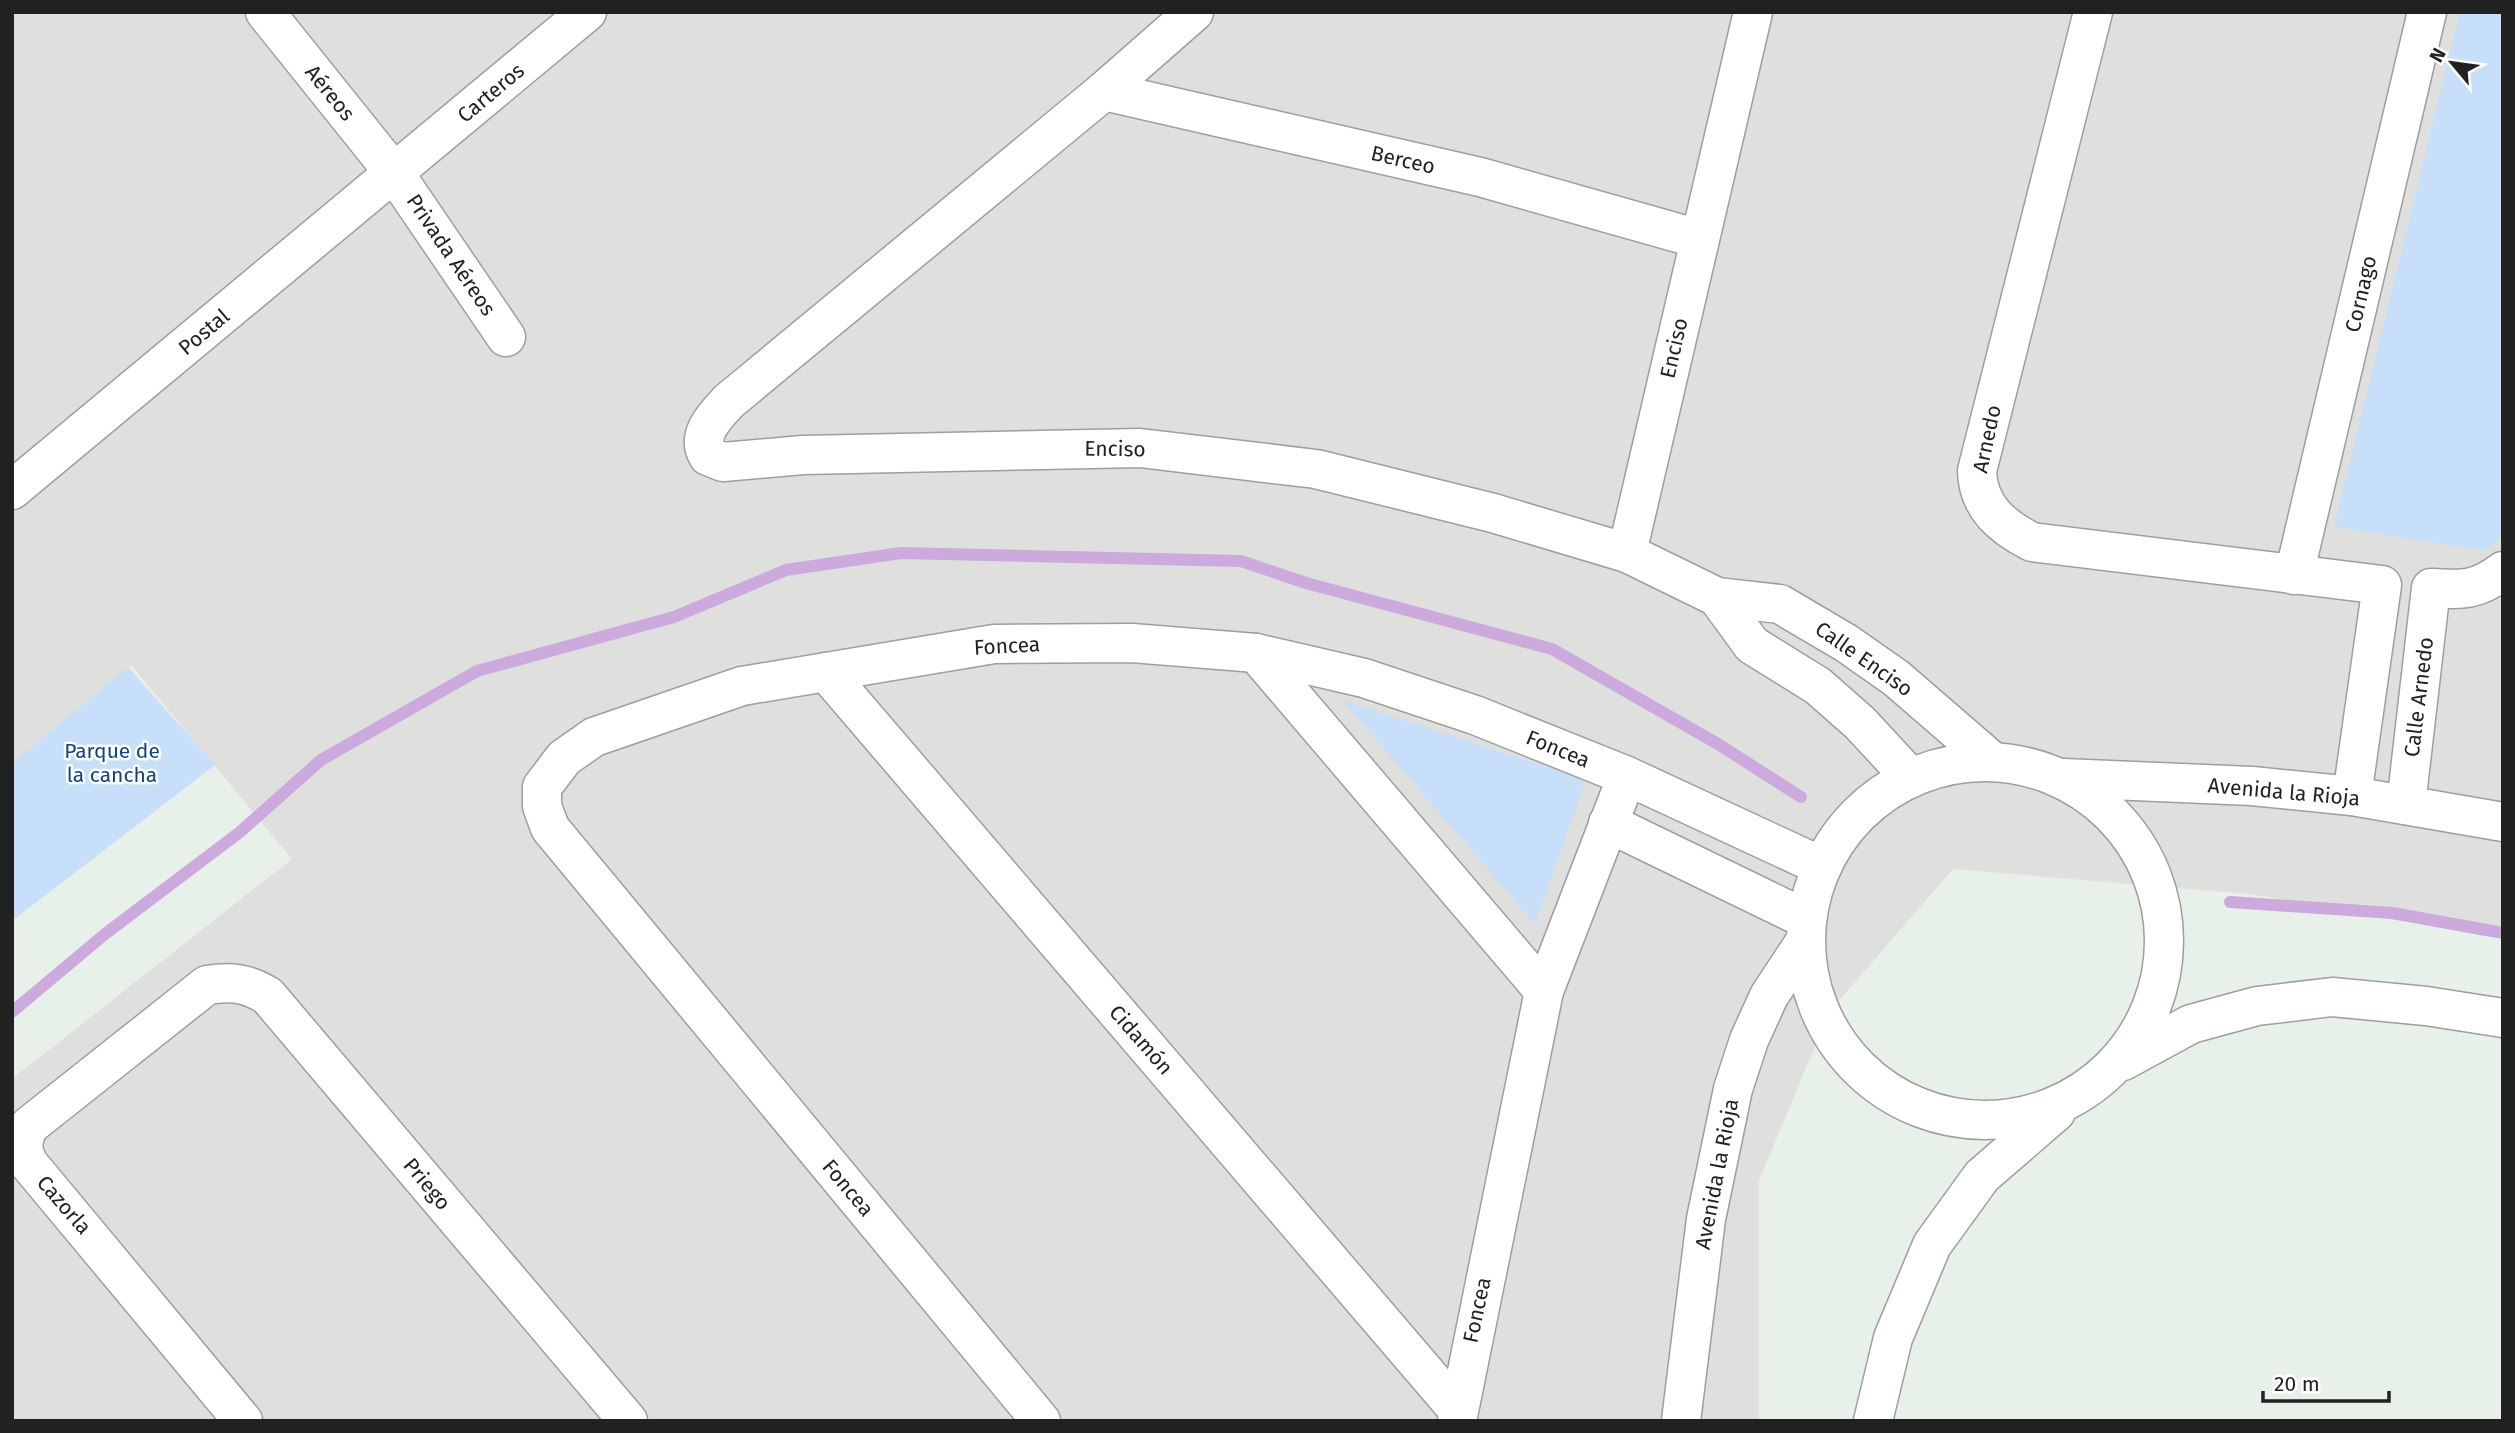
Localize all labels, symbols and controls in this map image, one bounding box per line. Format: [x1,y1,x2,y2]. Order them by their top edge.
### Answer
north arrow [2417,28,2487,98]
text: N [2424,44,2451,66]
street label: Carteros [452,57,530,128]
street label: Aéreos [300,60,361,126]
street label: Berceo [1368,140,1438,180]
street label: Privada Aéreos [401,189,501,321]
street label: Cornago [2340,253,2382,335]
street label: Postal [173,303,235,361]
street label: Enciso [1654,315,1694,381]
street label: Arnedo [1967,403,2007,475]
street label: Enciso [1084,435,1146,463]
street label: Calle Enciso [1810,616,1918,702]
street label: Foncea [973,631,1041,661]
street label: Calle Arnedo [2399,636,2439,758]
street label: Foncea [1522,725,1594,773]
park label: Parque de la cancha [64,738,160,788]
street label: Avenida la Rioja [2207,772,2361,812]
street label: Cidamón [1104,1000,1178,1080]
street label: Avenida la Rioja [1690,1097,1744,1251]
street label: Priego [398,1153,456,1215]
street label: Foncea [817,1154,879,1222]
street label: Cazorla [31,1170,97,1240]
street label: Foncea [1457,1275,1497,1345]
scale bar [2263,1360,2389,1404]
text: 20 m [2274,1371,2320,1397]

